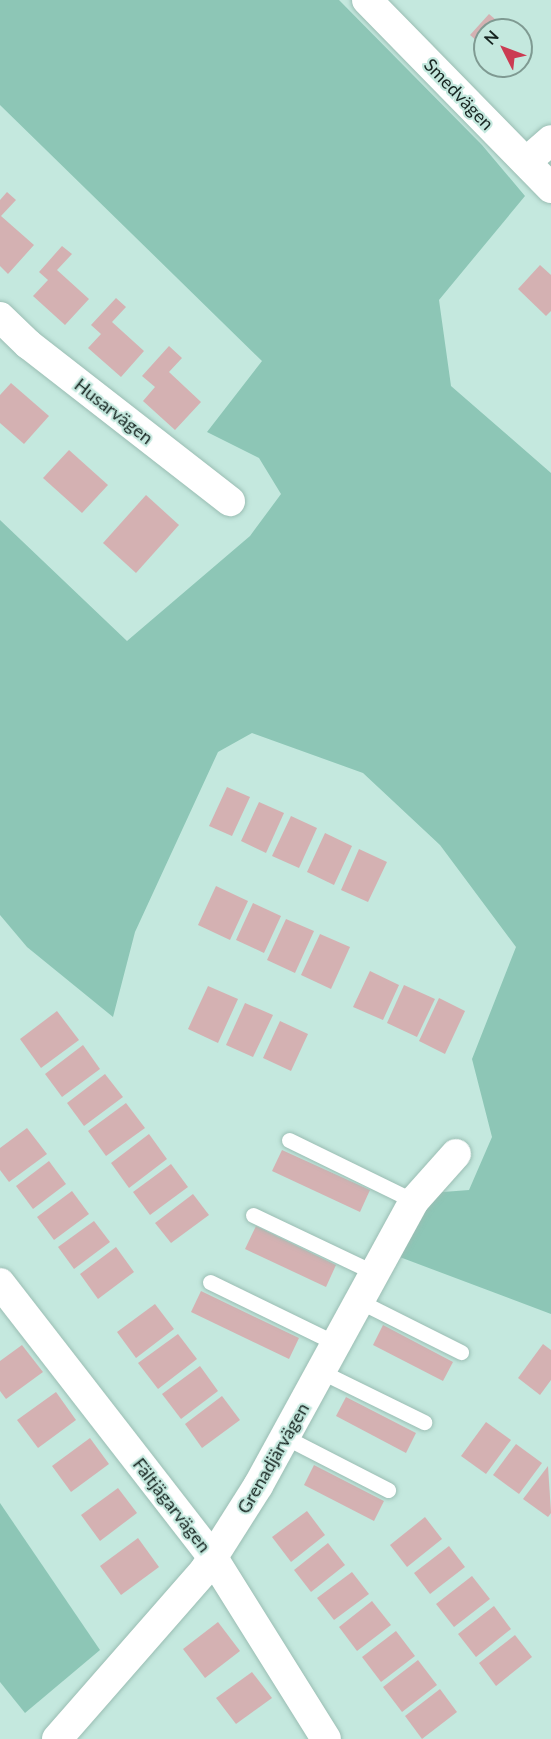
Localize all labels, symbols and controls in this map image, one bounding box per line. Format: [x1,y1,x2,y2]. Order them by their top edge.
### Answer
north arrow [473,18,533,78]
text: N [480,26,502,48]
street label: Smedvägen [420,54,498,134]
street label: Husarvägen [70,374,158,448]
street label: Grenadjärvägen [233,1399,313,1517]
street label: Fältjägarvägen [129,1454,215,1556]

